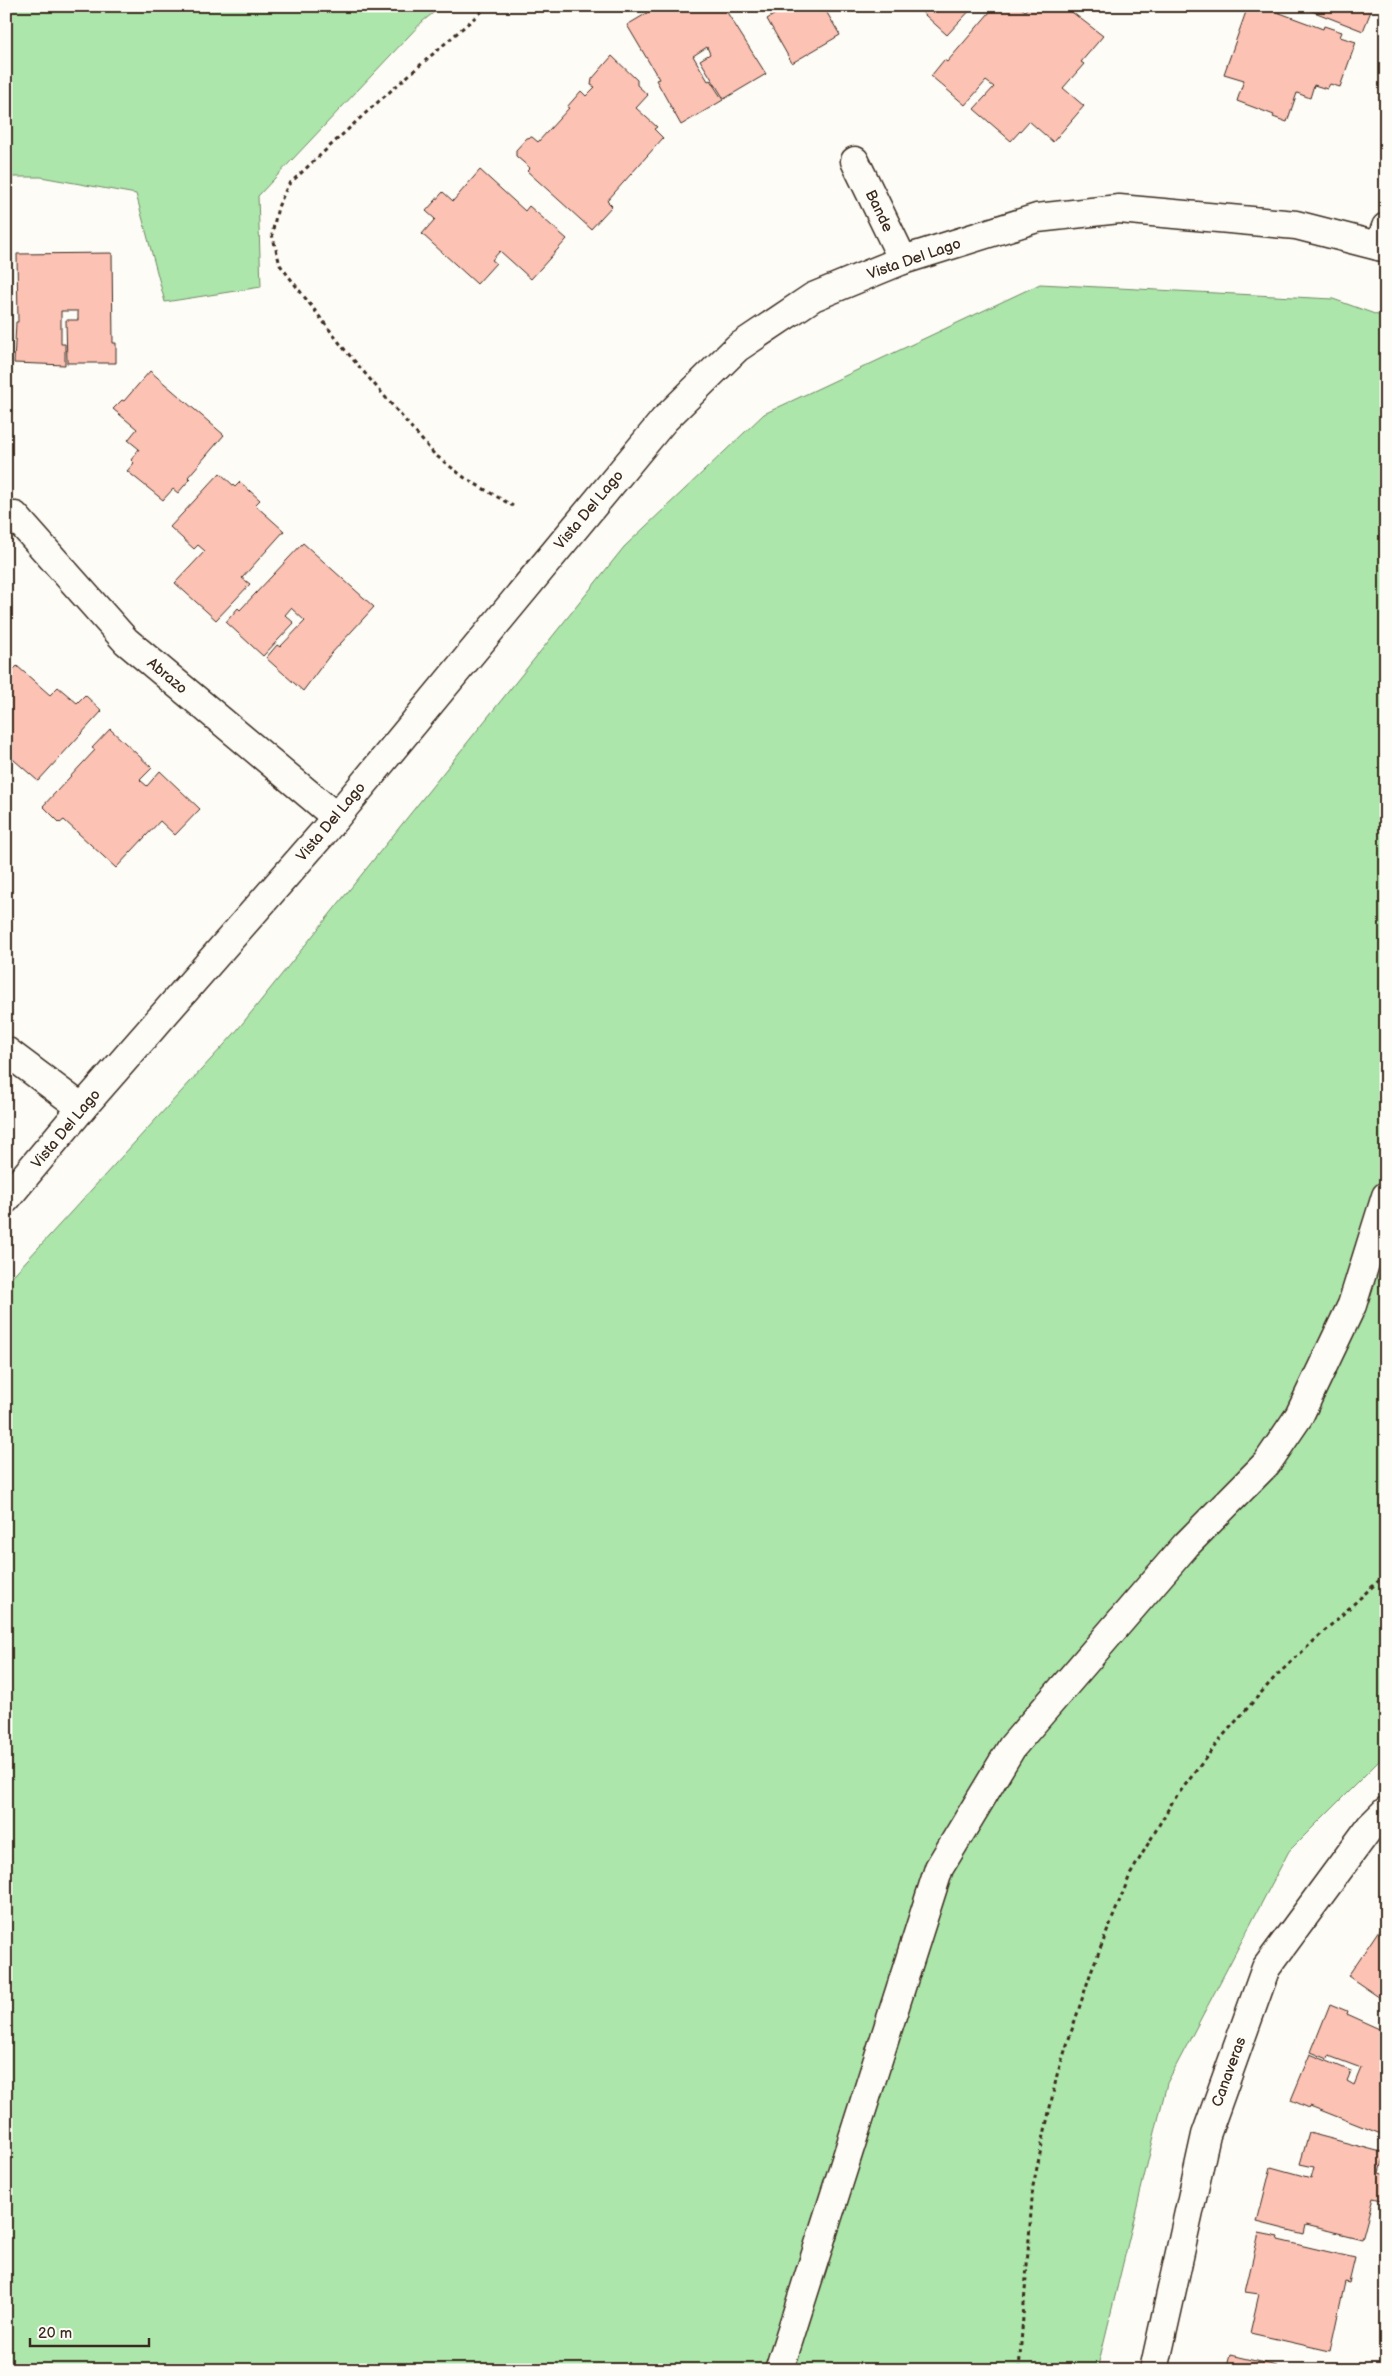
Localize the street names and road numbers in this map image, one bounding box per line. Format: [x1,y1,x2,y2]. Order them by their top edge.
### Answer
street label: Bande [861,187,897,235]
street label: Vista Del Lago [865,234,963,284]
street label: Vista Del Lago [550,466,628,554]
street label: Abrazo [143,654,191,698]
street label: Vista Del Lago [292,778,370,866]
street label: Vista Del Lago [27,1085,105,1173]
street label: Canaveras [1208,2034,1251,2110]

